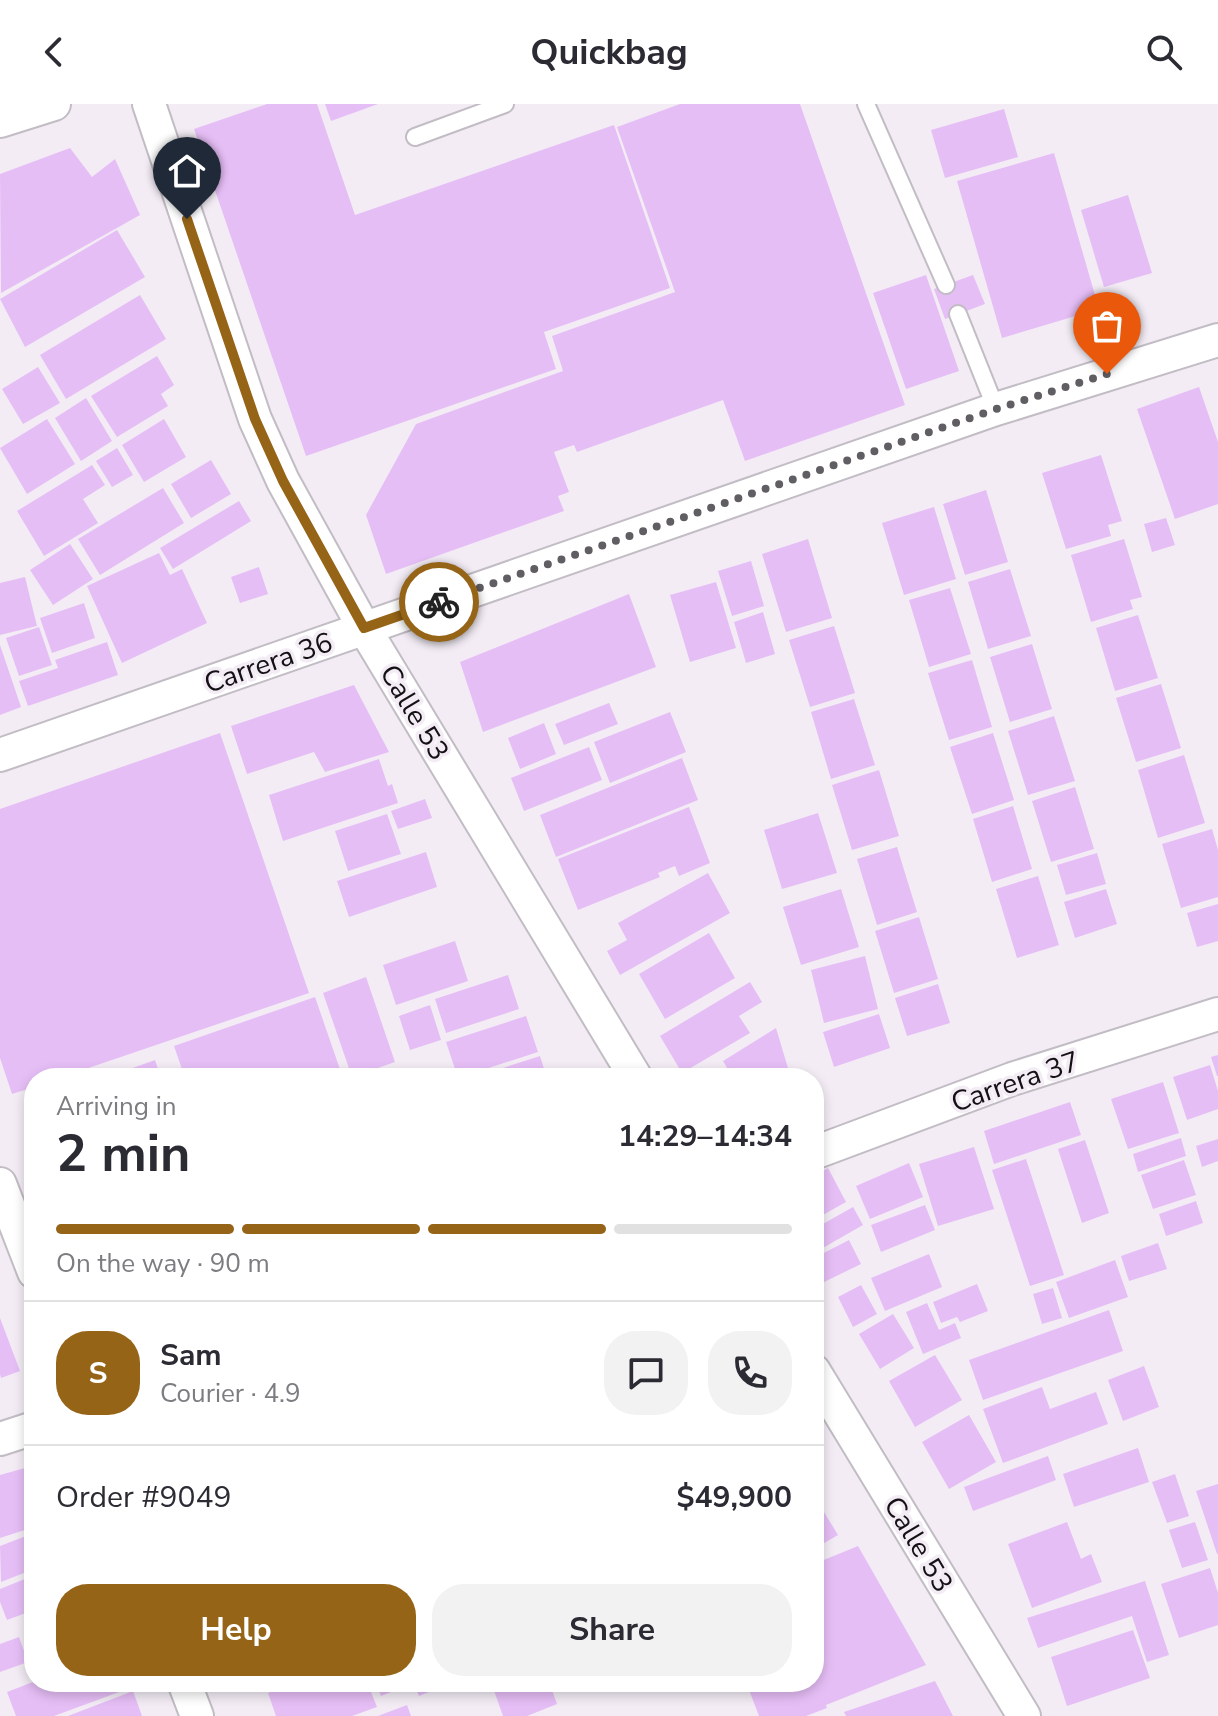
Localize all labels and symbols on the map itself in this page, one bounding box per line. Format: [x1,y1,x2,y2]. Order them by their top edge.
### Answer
pin [153,137,221,219]
pin [1073,292,1141,374]
courier [399,562,479,642]
street label: Carrera 36 [199,623,338,703]
street label: Calle 53 [371,658,458,767]
street label: Carrera 37 [946,1042,1085,1122]
street label: Calle 53 [875,1490,962,1599]

